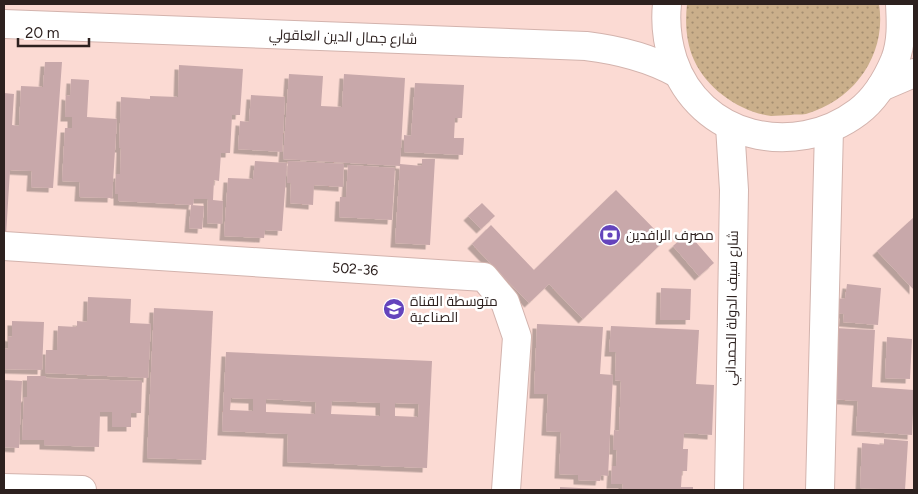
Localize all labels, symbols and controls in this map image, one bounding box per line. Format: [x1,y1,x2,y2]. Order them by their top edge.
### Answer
scale bar [18,15,89,47]
text: 20 m [25,24,59,42]
street label: شارع جمال الدين العاقولي [268,26,417,51]
bank icon: مصرف الرافدين [598,223,622,247]
place label: مصرف الرافدين [626,227,714,244]
street label: شارع سيف الدولة الحمداني [722,230,745,386]
street label: 502-36 [332,259,379,279]
place label: متوسطة القناة الصناعية [410,293,498,326]
school or university icon: متوسطة القناة الصناعية [382,297,406,321]

